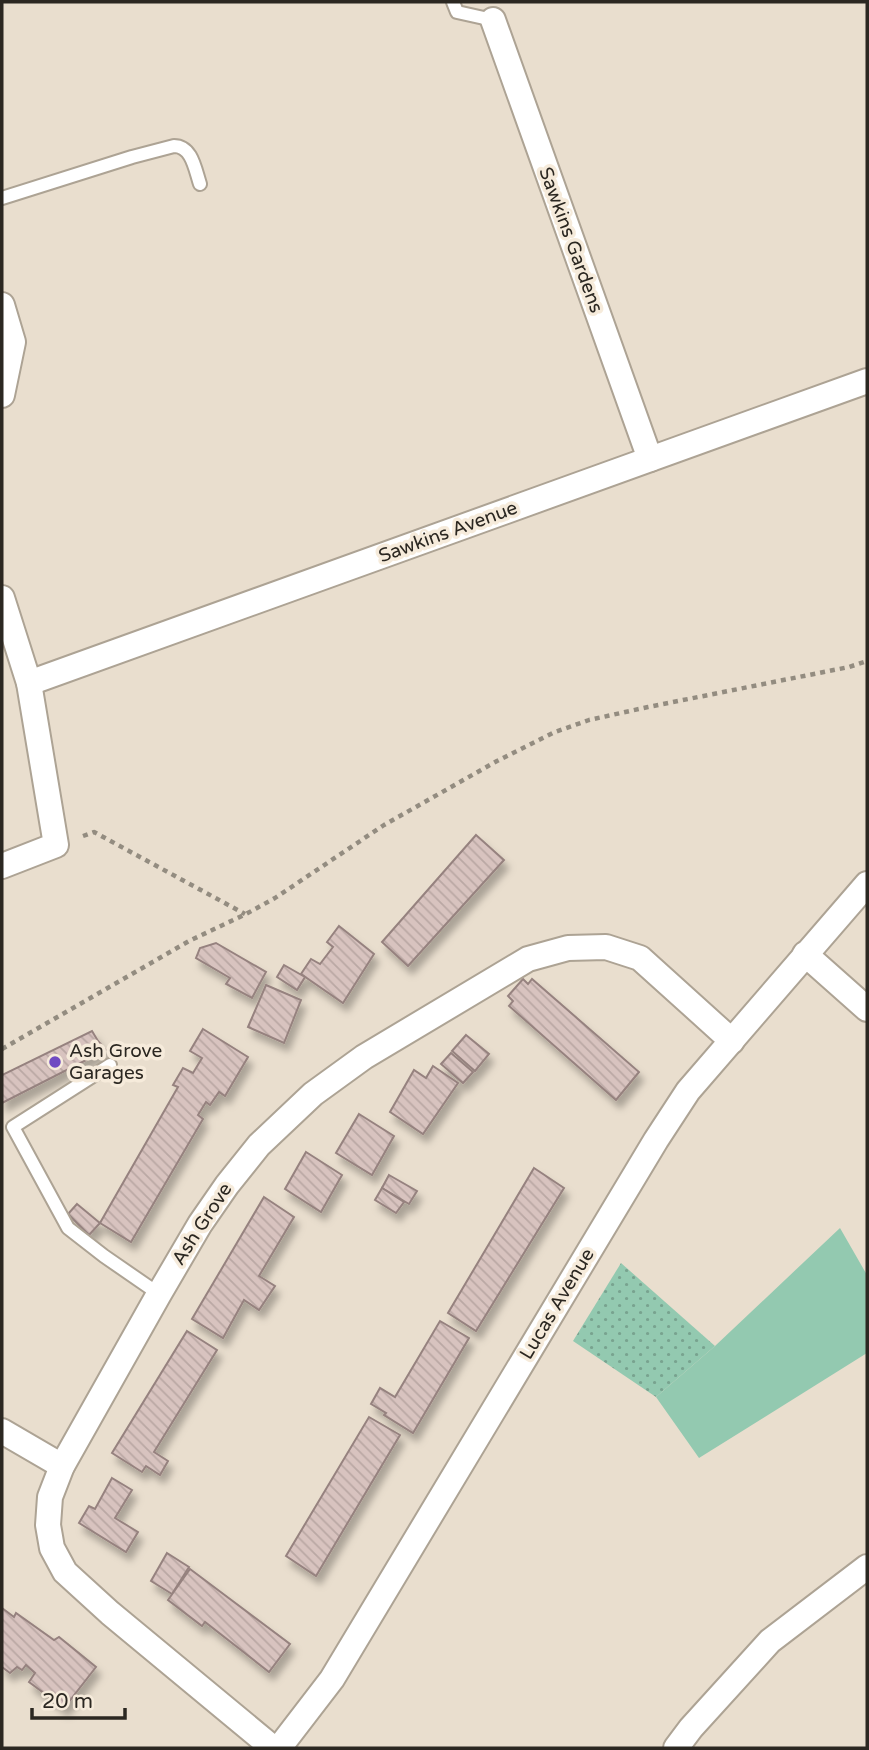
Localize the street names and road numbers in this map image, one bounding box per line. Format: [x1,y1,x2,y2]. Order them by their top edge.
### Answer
street label: Sawkins Gardens [534,164,608,316]
street label: Sawkins Avenue [376,497,520,567]
street label: Ash Grove [167,1179,237,1269]
street label: Lucas Avenue [515,1245,599,1363]

